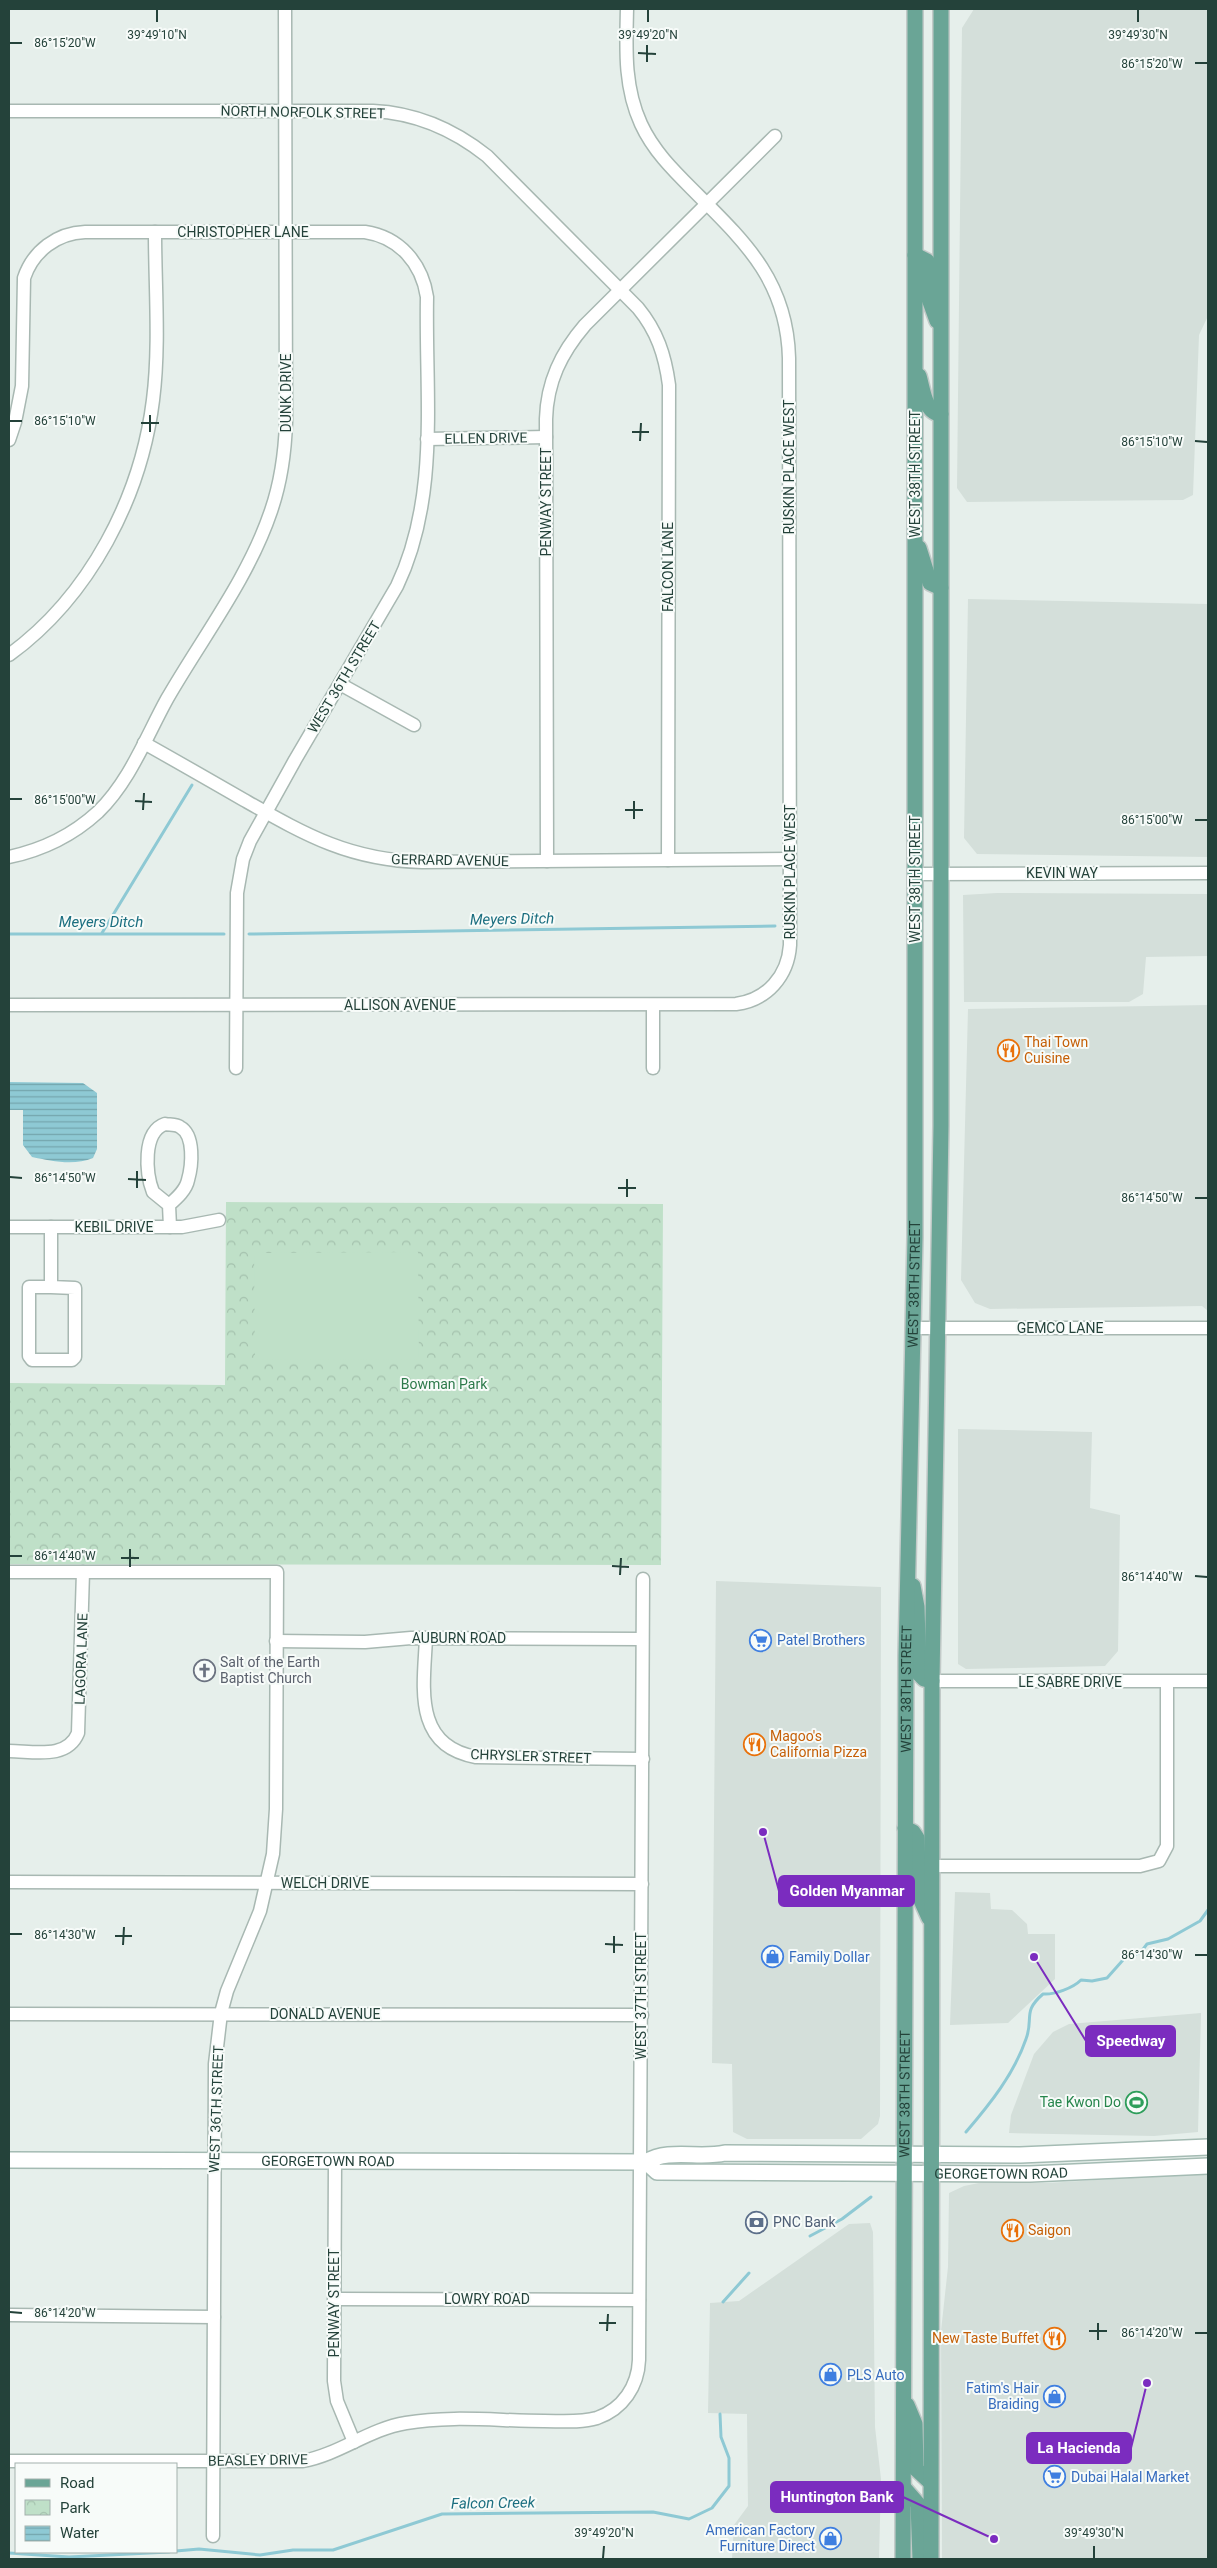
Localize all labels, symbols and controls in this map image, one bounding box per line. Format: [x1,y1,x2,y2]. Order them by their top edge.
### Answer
text: 39°49'10"N [127,28,187,42]
text: 39°49'20"N [618,28,678,42]
text: 39°49'30"N [1108,28,1168,42]
text: 86°15'20"W [34,36,96,50]
text: 86°15'20"W [1121,57,1183,71]
street label: NORTH NORFOLK STREET [221,103,386,121]
street label: CHRISTOPHER LANE [177,224,309,240]
street label: DUNK DRIVE [278,353,294,433]
street label: RUSKIN PLACE WEST [781,399,797,535]
street label: WEST 38TH STREET [907,410,923,538]
text: 86°15'10"W [34,414,96,428]
street label: ELLEN DRIVE [444,429,528,447]
text: 86°15'10"W [1121,435,1183,449]
street label: PENWAY STREET [538,447,554,556]
street label: FALCON LANE [660,522,676,612]
street label: WEST 36TH STREET [304,618,384,736]
text: 86°15'00"W [34,793,96,807]
street label: RUSKIN PLACE WEST [782,804,798,940]
text: 86°15'00"W [1121,813,1183,827]
street label: WEST 38TH STREET [907,815,923,943]
street label: GERRARD AVENUE [391,851,509,869]
street label: KEVIN WAY [1026,865,1099,881]
water label: Meyers Ditch [470,909,554,929]
water label: Meyers Ditch [59,913,143,931]
street label: ALLISON AVENUE [344,997,456,1013]
place label: Thai Town Cuisine [1024,1034,1088,1066]
restaurant icon: Thai Town Cuisine [996,1038,1020,1062]
text: 86°14'50"W [34,1171,96,1185]
text: 86°14'50"W [1121,1191,1183,1205]
street label: KEBIL DRIVE [75,1219,153,1235]
street label: WEST 38TH STREET [905,1220,923,1348]
street label: GEMCO LANE [1017,1320,1103,1336]
park label: Bowman Park [401,1376,488,1392]
text: 86°14'40"W [34,1549,96,1563]
text: 86°14'40"W [1121,1570,1183,1584]
street label: LAGORA LANE [71,1613,91,1705]
street label: WEST 38TH STREET [898,1624,915,1753]
supermarket icon: Patel Brothers [749,1628,773,1652]
street label: AUBURN ROAD [412,1630,506,1646]
place label: Patel Brothers [777,1632,865,1648]
place label: Salt of the Earth Baptist Church [220,1654,320,1686]
church icon: Salt of the Earth Baptist Church [192,1658,216,1682]
street label: LE SABRE DRIVE [1018,1674,1122,1690]
place label: Magoo's California Pizza [770,1728,867,1760]
restaurant icon: Magoo's California Pizza [742,1732,766,1756]
street label: CHRYSLER STREET [470,1746,593,1766]
street label: WELCH DRIVE [281,1875,369,1891]
callout: Golden Myanmar [779,1876,914,1906]
text: Golden Myanmar [790,1882,905,1900]
text: 86°14'30"W [34,1928,96,1942]
street label: WEST 37TH STREET [633,1932,649,2060]
shop icon: Family Dollar [761,1945,785,1969]
text: 86°14'30"W [1121,1948,1183,1962]
place label: Family Dollar [789,1949,870,1965]
street label: DONALD AVENUE [270,2006,380,2022]
callout: Speedway [1086,2026,1175,2056]
street label: WEST 38TH STREET [896,2030,913,2158]
text: Speedway [1097,2032,1166,2050]
street label: WEST 36TH STREET [206,2044,226,2173]
sports icon: Tae Kwon Do [1125,2090,1149,2114]
place label: Tae Kwon Do [1040,2094,1121,2110]
street label: GEORGETOWN ROAD [261,2153,395,2169]
street label: GEORGETOWN ROAD [934,2164,1068,2182]
bank icon: PNC Bank [745,2210,769,2234]
place label: PNC Bank [773,2214,836,2230]
restaurant icon: Saigon [1000,2218,1024,2242]
place label: Saigon [1028,2222,1071,2238]
street label: PENWAY STREET [326,2248,342,2357]
street label: LOWRY ROAD [444,2291,530,2307]
text: 86°14'20"W [34,2306,96,2320]
restaurant icon: New Taste Buffet [1043,2326,1067,2350]
text: 86°14'20"W [1121,2326,1183,2340]
place label: New Taste Buffet [932,2330,1039,2346]
shop icon: PLS Auto [819,2363,843,2387]
place label: PLS Auto [847,2367,904,2383]
place label: Fatim's Hair Braiding [966,2380,1039,2412]
shop icon: Fatim's Hair Braiding [1043,2384,1067,2408]
callout: La Hacienda [1027,2433,1131,2463]
text: La Hacienda [1037,2439,1121,2457]
street label: BEASLEY DRIVE [208,2451,308,2469]
legend [15,2463,178,2553]
supermarket icon: Dubai Halal Market [1043,2465,1067,2489]
place label: Dubai Halal Market [1071,2469,1190,2485]
text: Road [60,2474,94,2492]
callout: Huntington Bank [771,2482,903,2512]
text: Huntington Bank [781,2488,894,2506]
water label: Falcon Creek [451,2493,536,2513]
text: Park [60,2499,91,2517]
place label: American Factory Furniture Direct [706,2522,815,2554]
text: Water [60,2524,99,2542]
text: 39°49'20"N [574,2526,634,2540]
shop icon: American Factory Furniture Direct [819,2526,843,2550]
text: 39°49'30"N [1064,2526,1124,2540]

